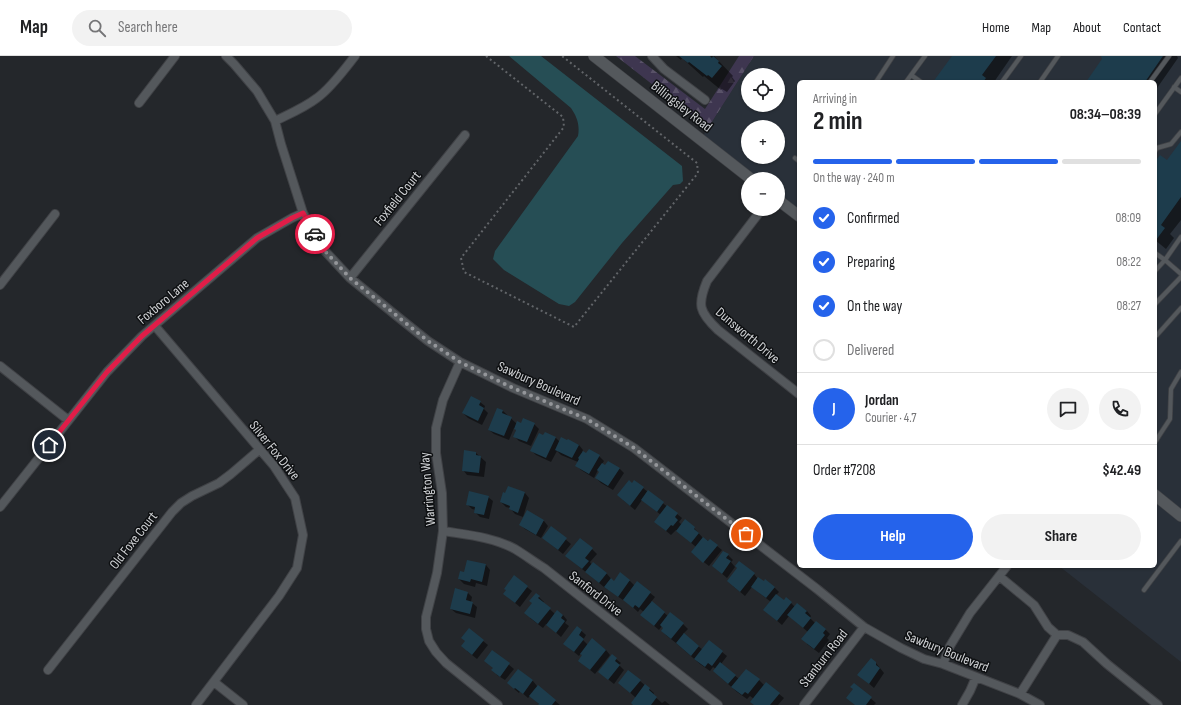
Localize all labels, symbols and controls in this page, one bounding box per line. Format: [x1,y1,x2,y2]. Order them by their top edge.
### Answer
search box [72,10,352,46]
text: Map [20,16,48,39]
icon: search [86,17,108,39]
text: Search here [118,18,178,37]
text: Home [982,19,1010,36]
text: Map [1032,19,1051,36]
text: About [1073,19,1101,36]
text: Contact [1123,19,1161,36]
map controls [741,68,785,216]
button: locate [741,68,785,112]
street label: Billingsley Road [648,77,716,136]
text: Arriving in [813,91,857,107]
text: 08:34–08:39 [1070,105,1141,124]
text: 2 min [813,106,863,137]
button: + [741,120,785,164]
street label: Foxfield Court [370,168,425,229]
text: On the way · 240 m [813,170,894,186]
button: − [741,172,785,216]
icon: check [813,207,835,229]
text: Confirmed [847,209,900,228]
text: 08:09 [1116,210,1141,226]
courier [295,214,335,254]
icon: car [304,223,326,245]
icon: check [813,251,835,273]
text: Preparing [847,253,895,272]
text: 08:22 [1116,254,1141,270]
street label: Foxboro Lane [134,275,192,328]
icon: check [813,295,835,317]
text: On the way [847,297,902,316]
text: 08:27 [1116,298,1141,314]
street label: Dunsworth Drive [712,304,783,367]
text: Delivered [847,341,894,360]
street label: Sawbury Boulevard [495,358,583,409]
button: chat [1047,388,1089,430]
button: phone [1099,388,1141,430]
text: Jordan [865,391,899,410]
text: J [832,399,836,418]
text: Courier · 4.7 [865,410,917,426]
street label: Silver Fox Drive [246,417,304,483]
pin [32,428,66,462]
icon: home [38,434,60,456]
street label: Warrington Way [416,451,439,527]
text: Order #7208 [813,461,876,480]
text: $42.49 [1102,461,1141,480]
street label: Old Foxe Court [106,508,161,572]
button: Help [813,514,973,560]
button: Share [981,514,1141,560]
pin [729,517,763,551]
icon: bag [735,523,757,545]
street label: Sanford Drive [566,567,626,620]
street label: Stanburn Road [796,626,851,691]
street label: Sawbury Boulevard [902,627,991,676]

